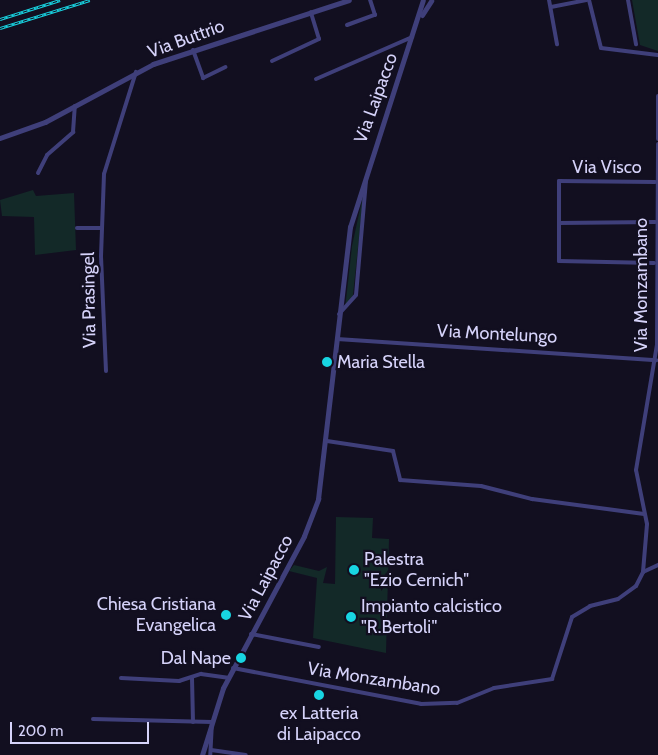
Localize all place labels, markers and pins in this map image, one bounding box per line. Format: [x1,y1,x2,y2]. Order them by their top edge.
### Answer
place label: Maria Stella [337,351,425,373]
marker: Maria Stella [321,356,333,368]
place label: Palestra "Ezio Cernich" [364,549,469,592]
marker: Palestra "Ezio Cernich" [348,564,360,576]
place label: Chiesa Cristiana Evangelica [97,594,216,636]
place label: Impianto calcistico "R.Bertoli" [361,596,502,638]
marker: Chiesa Cristiana Evangelica [220,609,232,621]
marker: Impianto calcistico "R.Bertoli" [345,611,357,623]
place label: Dal Nape [161,647,231,669]
marker: Dal Nape [235,652,247,664]
marker: ex Latteria di Laipacco [313,689,325,701]
place label: ex Latteria di Laipacco [277,703,361,746]

